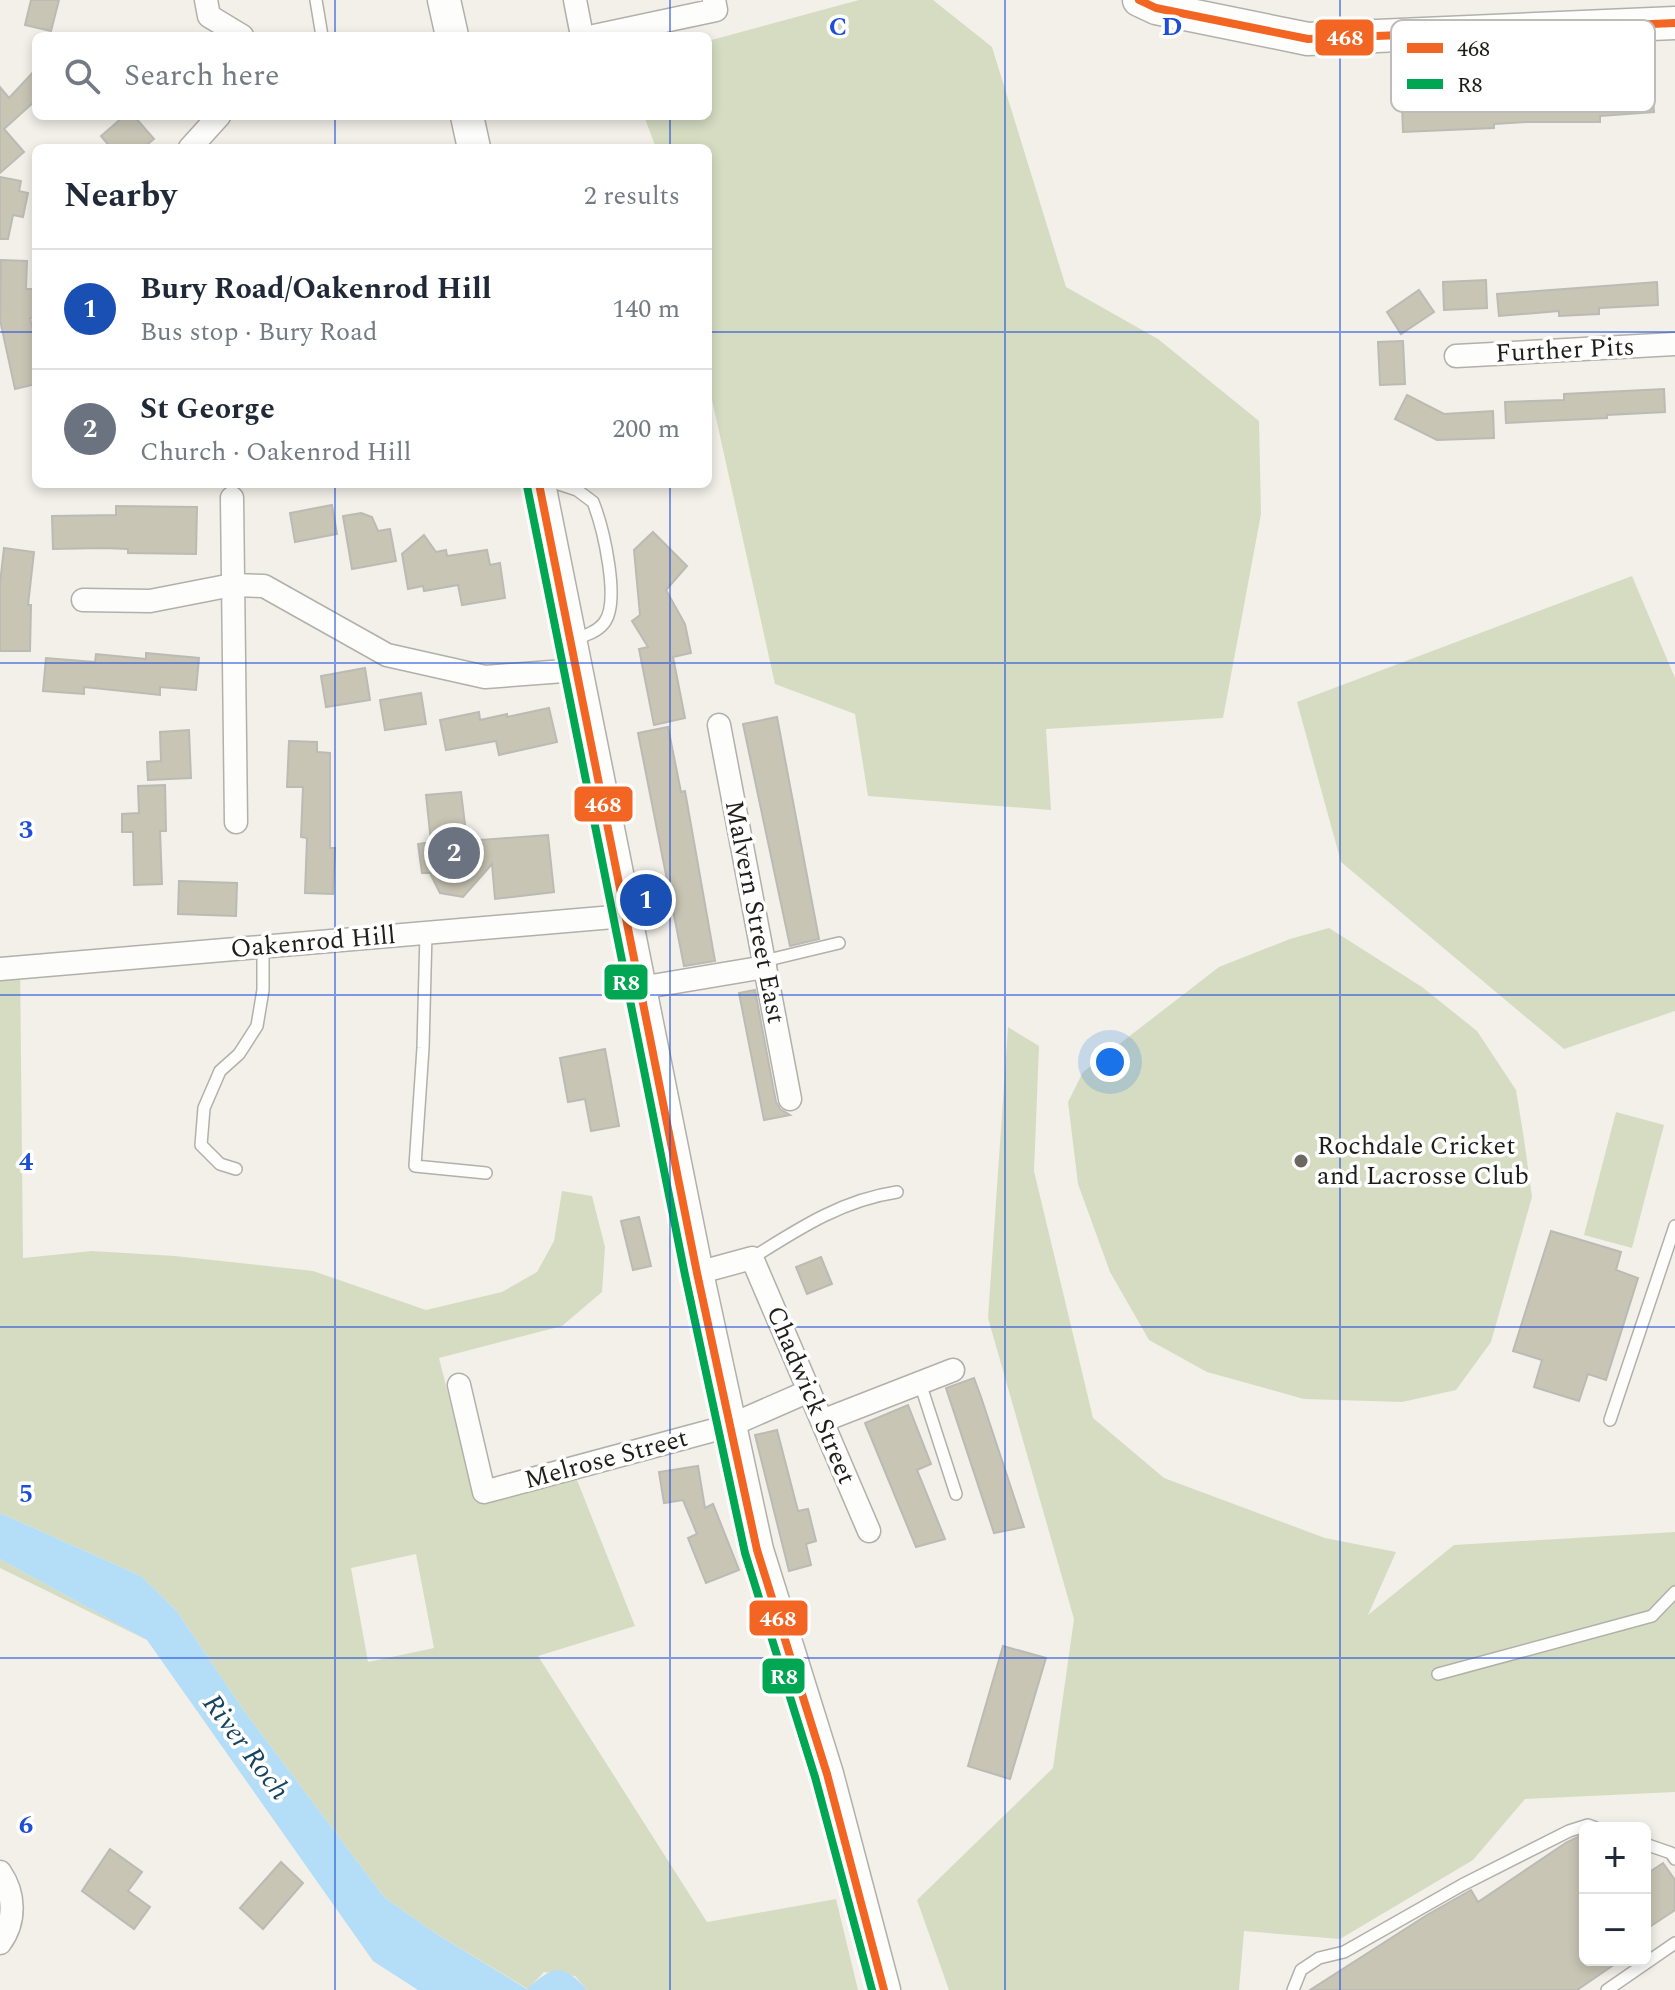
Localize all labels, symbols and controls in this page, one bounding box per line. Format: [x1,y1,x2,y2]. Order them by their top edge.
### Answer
text: C [829,7,847,47]
text: D [1162,7,1182,47]
line badge: 468 [1314,18,1375,57]
legend [1391,20,1655,112]
text: 468 [1326,22,1364,55]
search box [32,32,712,120]
text: 468 [1457,33,1490,66]
text: Search here [124,53,280,99]
icon: search [60,54,104,98]
text: R8 [1457,69,1483,102]
text: Nearby [64,170,177,222]
text: 2 results [584,176,680,216]
text: Bury Road/Oakenrod Hill [140,266,491,312]
text: 1 [83,289,97,329]
text: 140 m [612,289,680,329]
text: Bus stop · Bury Road [140,312,377,352]
street label: Further Pits [1494,326,1636,374]
text: St George [140,386,275,432]
text: 2 [83,409,97,449]
text: 200 m [612,409,680,449]
text: Church · Oakenrod Hill [140,432,411,472]
line badge: 468 [573,785,634,823]
text: 468 [584,789,622,822]
street label: Malvern Street East [714,797,796,1027]
text: 3 [19,810,33,850]
pin: 2 [428,823,480,883]
pin: 1 [620,870,672,930]
street label: Oakenrod Hill [229,915,397,969]
line badge: R8 [603,963,649,1001]
text: R8 [612,967,640,1000]
your location [1090,1042,1130,1082]
place label: Rochdale Cricket and Lacrosse Club [1317,1126,1529,1196]
text: 4 [19,1142,34,1182]
marker: Rochdale Cricket and Lacrosse Club [1292,1152,1310,1170]
street label: Chadwick Street [755,1299,867,1491]
street label: Melrose Street [520,1418,692,1500]
text: 5 [19,1474,33,1514]
line badge: 468 [748,1599,809,1637]
text: 468 [759,1603,797,1636]
line badge: R8 [761,1657,806,1695]
text: R8 [770,1661,798,1694]
water label: River Roch [192,1685,300,1809]
text: 6 [19,1805,33,1845]
map controls [1579,1822,1651,1966]
button: + [1579,1822,1651,1894]
button: − [1579,1894,1651,1966]

